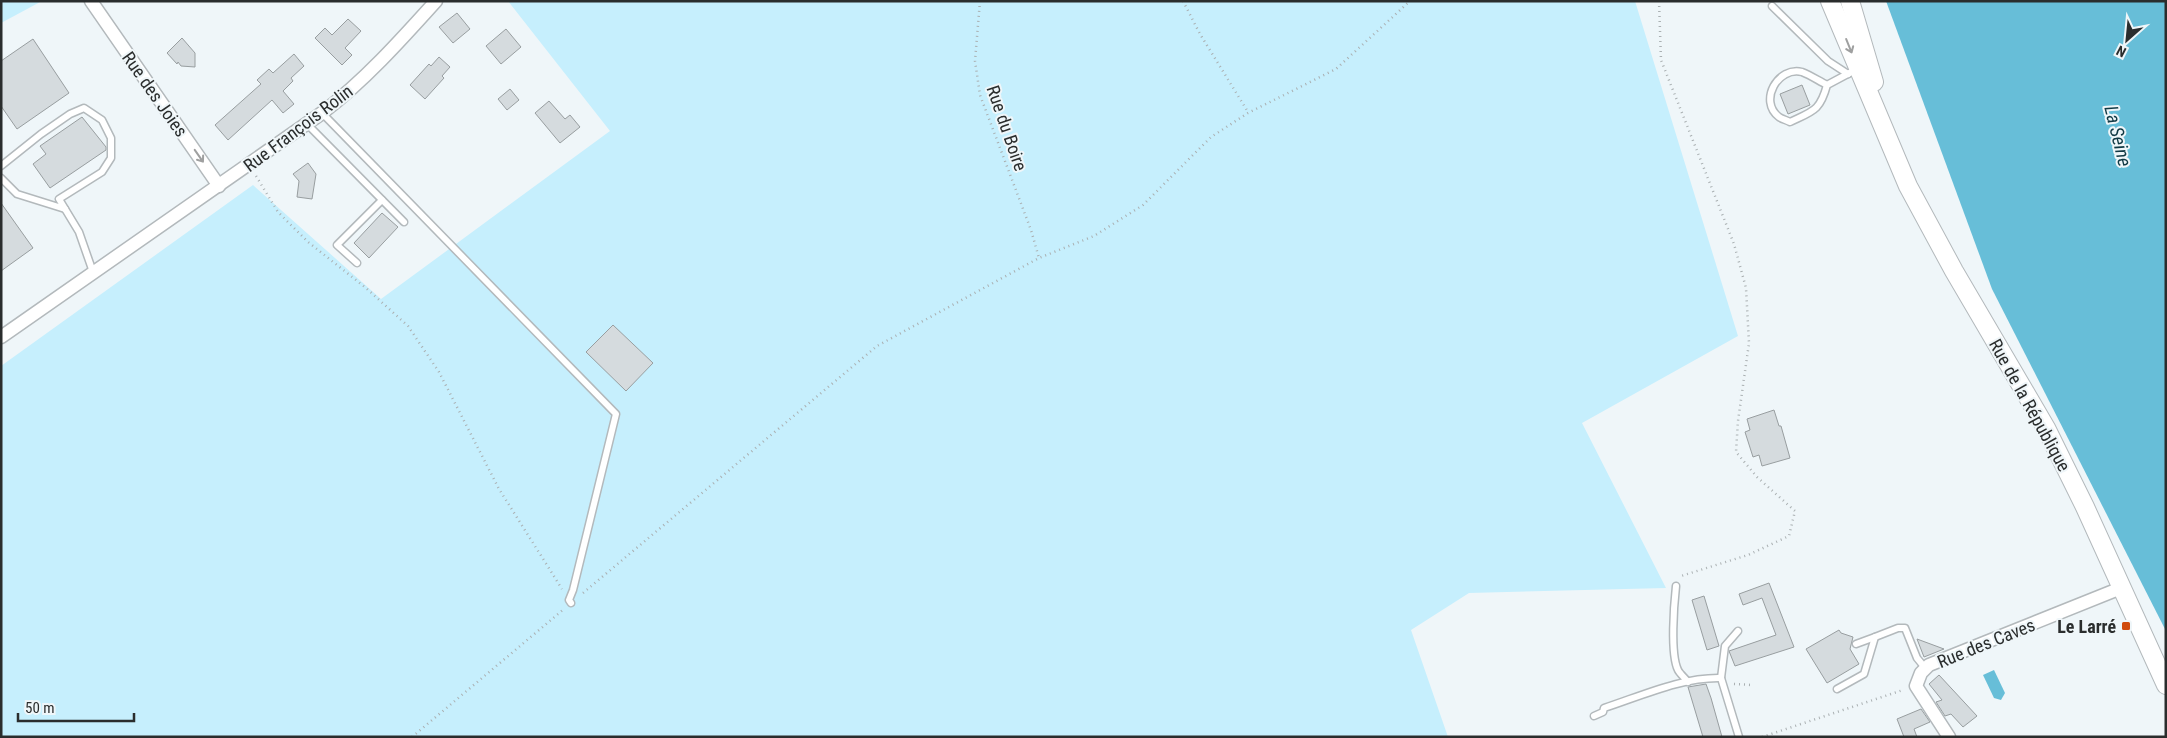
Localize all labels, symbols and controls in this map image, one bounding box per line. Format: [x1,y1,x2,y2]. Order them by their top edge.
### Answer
north arrow [2102,15,2152,65]
one-way arrow [1845,38,1854,53]
text: N [2114,43,2129,61]
street label: Rue des Joies [118,47,192,141]
street label: Rue François Rolin [239,80,357,176]
street label: Rue du Boire [983,82,1031,174]
water label: La Seine [2099,103,2137,169]
one-way arrow [194,149,204,163]
street label: Rue de la République [1985,335,2075,475]
street label: Rue des Caves [1934,614,2038,672]
place label: Le Larré [2057,616,2116,637]
marker: Le Larré [2120,620,2132,632]
scale bar [18,690,134,722]
text: 50 m [25,699,55,717]

